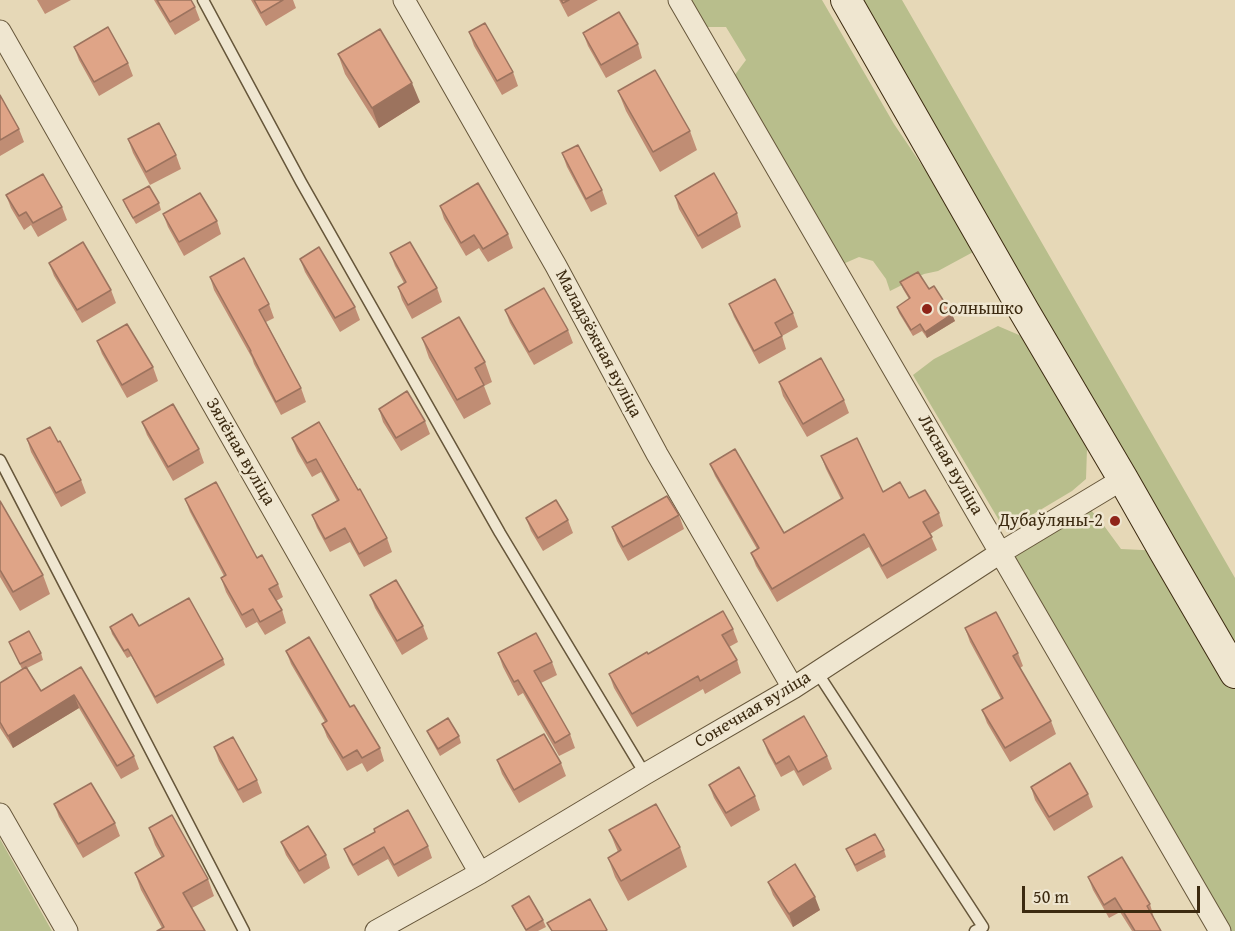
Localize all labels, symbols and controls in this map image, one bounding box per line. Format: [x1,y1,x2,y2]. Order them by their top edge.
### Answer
street label: Маладзёжная вуліца [550,266,646,422]
place label: Солнышко [939,298,1023,320]
marker: Солнышко [920,302,934,316]
street label: Зялёная вуліца [201,394,279,510]
street label: Лясная вуліца [913,411,987,519]
place label: Дубаўляны-2 [998,510,1103,532]
marker: Дубаўляны-2 [1108,514,1122,528]
street label: Сонечная вуліца [691,667,815,753]
scale bar [1025,874,1204,912]
text: 50 m [1033,883,1069,910]

